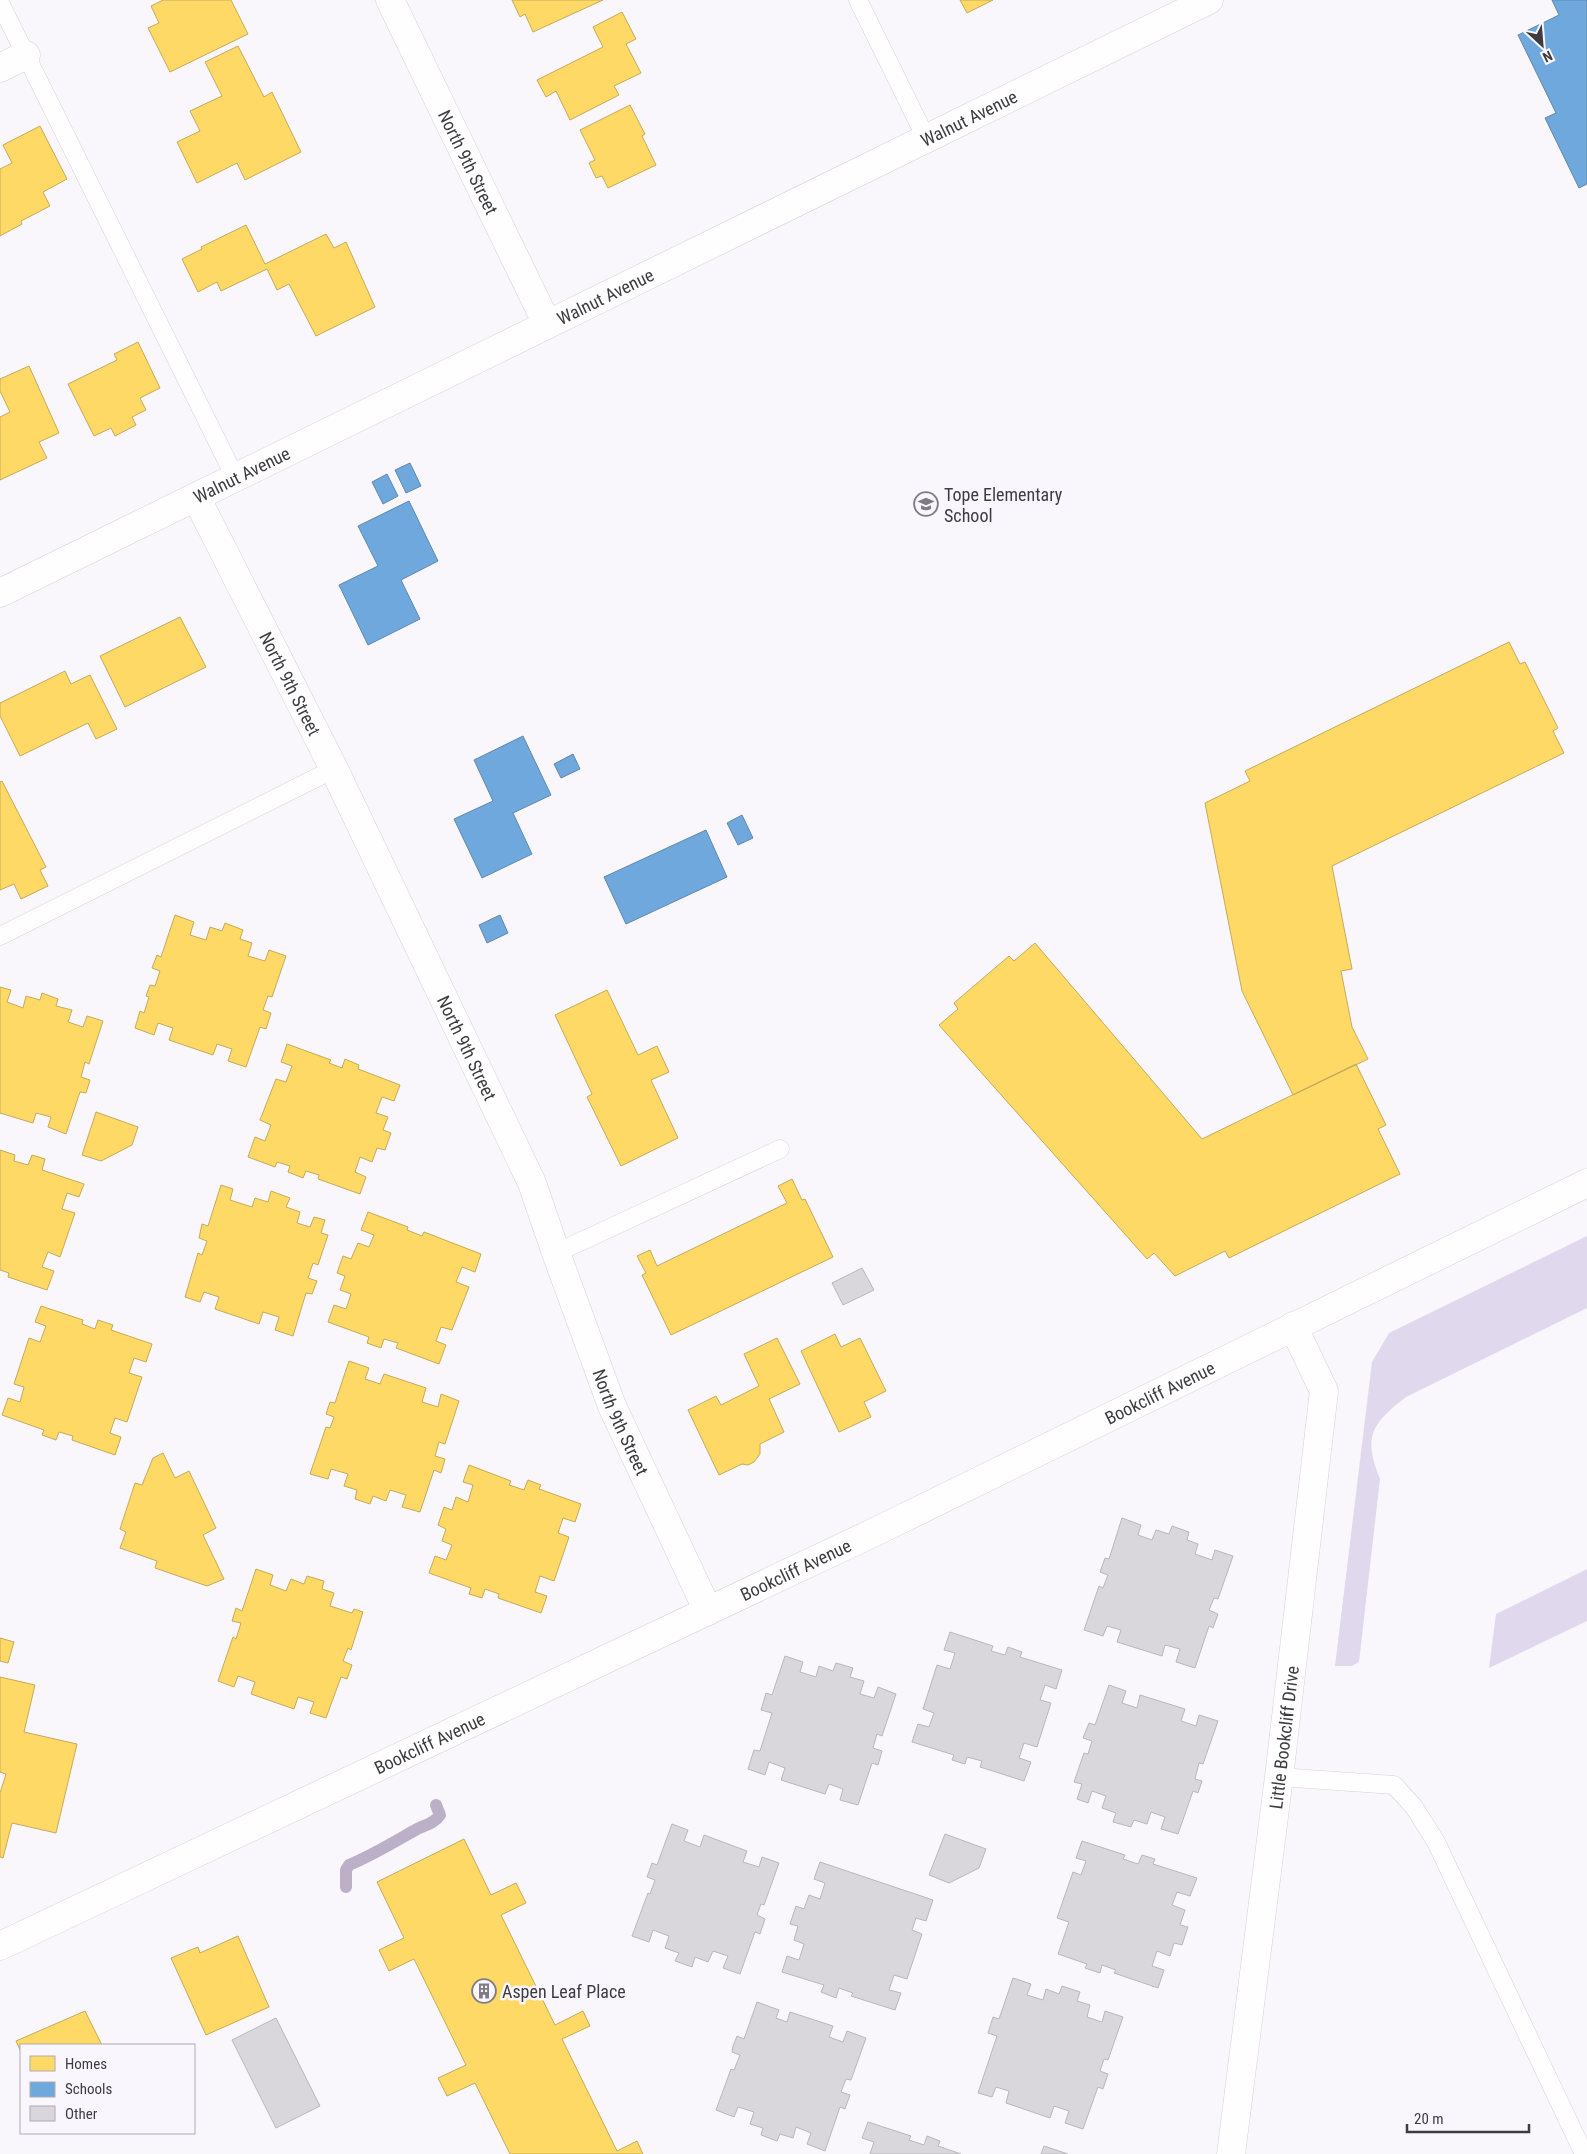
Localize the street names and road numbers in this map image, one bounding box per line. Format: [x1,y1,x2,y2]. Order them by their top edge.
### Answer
street label: Walnut Avenue [917,85,1020,150]
street label: North 9th Street [434,106,503,218]
street label: Walnut Avenue [553,264,657,329]
street label: Walnut Avenue [190,442,293,507]
street label: North 9th Street [256,628,326,739]
street label: North 9th Street [433,992,501,1104]
street label: Bookcliff Avenue [1101,1357,1218,1428]
street label: North 9th Street [589,1366,653,1478]
street label: Bookcliff Avenue [737,1534,854,1605]
street label: Little Bookcliff Drive [1265,1665,1302,1810]
street label: Bookcliff Avenue [371,1708,488,1778]

